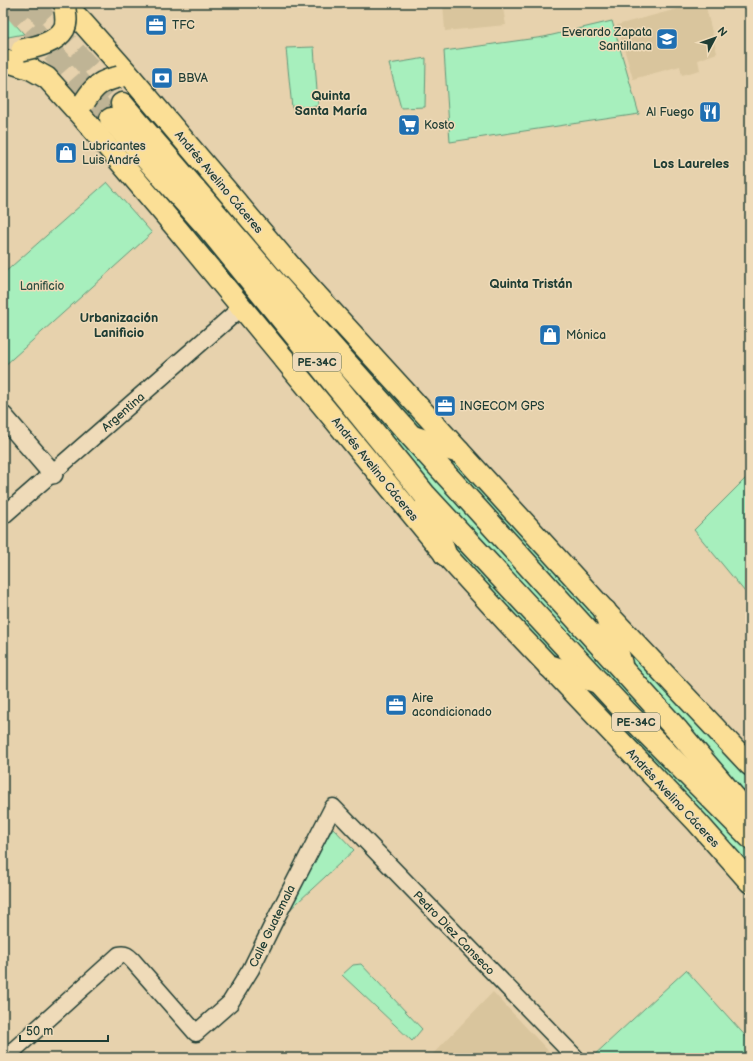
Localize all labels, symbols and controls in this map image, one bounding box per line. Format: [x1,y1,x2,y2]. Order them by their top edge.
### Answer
office icon: TFC [143,12,169,38]
place label: TFC [172,18,195,33]
north arrow [695,18,735,58]
text: N [715,24,730,39]
place label: Everardo Zapata Santillana [561,25,652,54]
school or university icon: Everardo Zapata Santillana [654,26,680,52]
bank icon: BBVA [149,65,175,91]
place label: BBVA [178,71,208,86]
district label: Quinta Santa María [295,88,367,119]
restaurant icon: Al Fuego [697,99,723,125]
place label: Al Fuego [646,105,694,120]
supermarket icon: Kosto [396,112,422,138]
place label: Kosto [424,118,455,133]
street label: Andrés Avelino Cáceres [171,128,266,237]
place label: Lubricantes Luis André [82,139,146,168]
shop icon: Lubricantes Luis André [53,140,79,166]
district label: Los Laureles [653,156,729,172]
district label: Quinta Tristán [490,276,572,292]
park label: Lanificio [20,279,65,294]
district label: Urbanización Lanificio [80,310,158,341]
shop icon: Mónica [537,322,563,348]
place label: Mónica [566,328,606,343]
road number: PE-34C [293,353,341,371]
street label: Argentina [99,389,148,435]
office icon: INGECOM GPS [432,393,458,419]
place label: INGECOM GPS [460,399,545,414]
street label: Andrés Avelino Cáceres [328,414,421,524]
place label: Aire acondicionado [412,691,492,720]
office icon: Aire acondicionado [383,692,409,718]
road number: PE-34C [612,713,660,731]
street label: Andrés Avelino Cáceres [623,746,722,851]
street label: Calle Guatemala [246,882,299,970]
street label: Pedro Diez Canseco [410,888,498,979]
scale bar [20,1017,108,1043]
text: 50 m [26,1024,53,1039]

